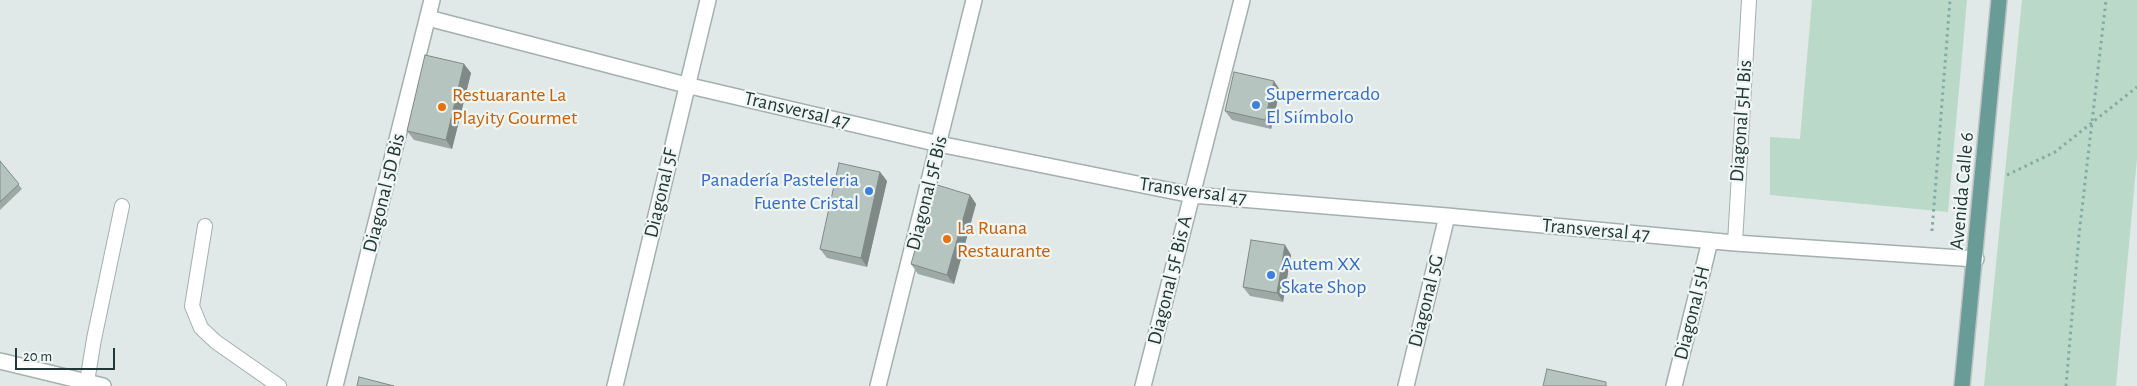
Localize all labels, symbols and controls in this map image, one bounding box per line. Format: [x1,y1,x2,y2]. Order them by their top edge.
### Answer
street label: Diagonal 5H Bis [1725,59,1757,183]
place label: Supermercado El Siímbolo [1266,82,1380,129]
place label: Restuarante La Playity Gourmet [452,83,577,130]
street label: Transversal 47 [742,86,852,134]
marker: Supermercado El Siímbolo [1250,99,1262,111]
marker: Restuarante La Playity Gourmet [436,101,448,113]
street label: Diagonal 5D Bis [358,131,410,255]
street label: Avenida Calle 6 [1945,131,1979,251]
street label: Diagonal 5F Bis [901,133,953,253]
street label: Diagonal 5F [639,146,683,240]
place label: Panadería Pasteleria Fuente Cristal [701,168,859,215]
street label: Transversal 47 [1138,172,1248,210]
marker: Panadería Pasteleria Fuente Cristal [863,185,875,197]
street label: Diagonal 5F Bis A [1142,213,1198,347]
street label: Transversal 47 [1541,213,1651,247]
place label: La Ruana Restaurante [957,216,1051,263]
marker: La Ruana Restaurante [941,233,953,245]
place label: Autem XX Skate Shop [1281,252,1366,299]
street label: Diagonal 5G [1403,252,1449,350]
street label: Diagonal 5H [1669,263,1715,363]
marker: Autem XX Skate Shop [1265,269,1277,281]
scale bar [18,338,118,370]
text: 20 m [23,349,52,364]

